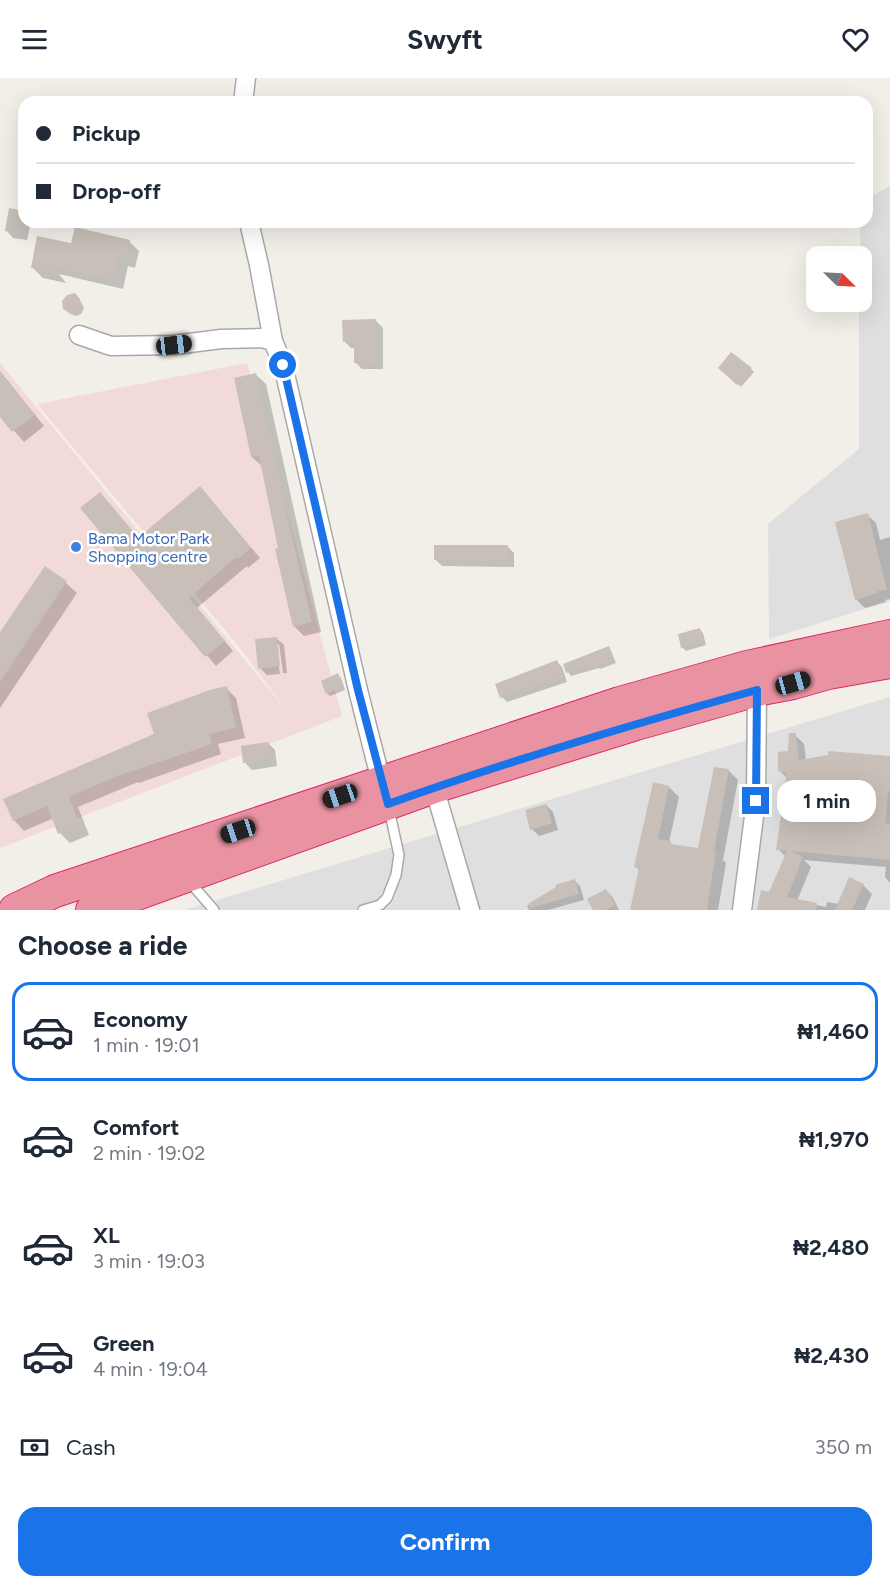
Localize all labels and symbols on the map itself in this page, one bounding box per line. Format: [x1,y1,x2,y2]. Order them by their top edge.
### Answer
north arrow [806,246,872,312]
car [155,334,193,356]
route start [269,351,296,378]
place label: Bama Motor Park Shopping centre [88,529,210,566]
marker: Bama Motor Park Shopping centre [69,540,83,554]
car [773,669,813,697]
callout: 1 min [777,780,876,822]
car [320,782,360,810]
route end [742,787,769,814]
car [218,817,258,845]

